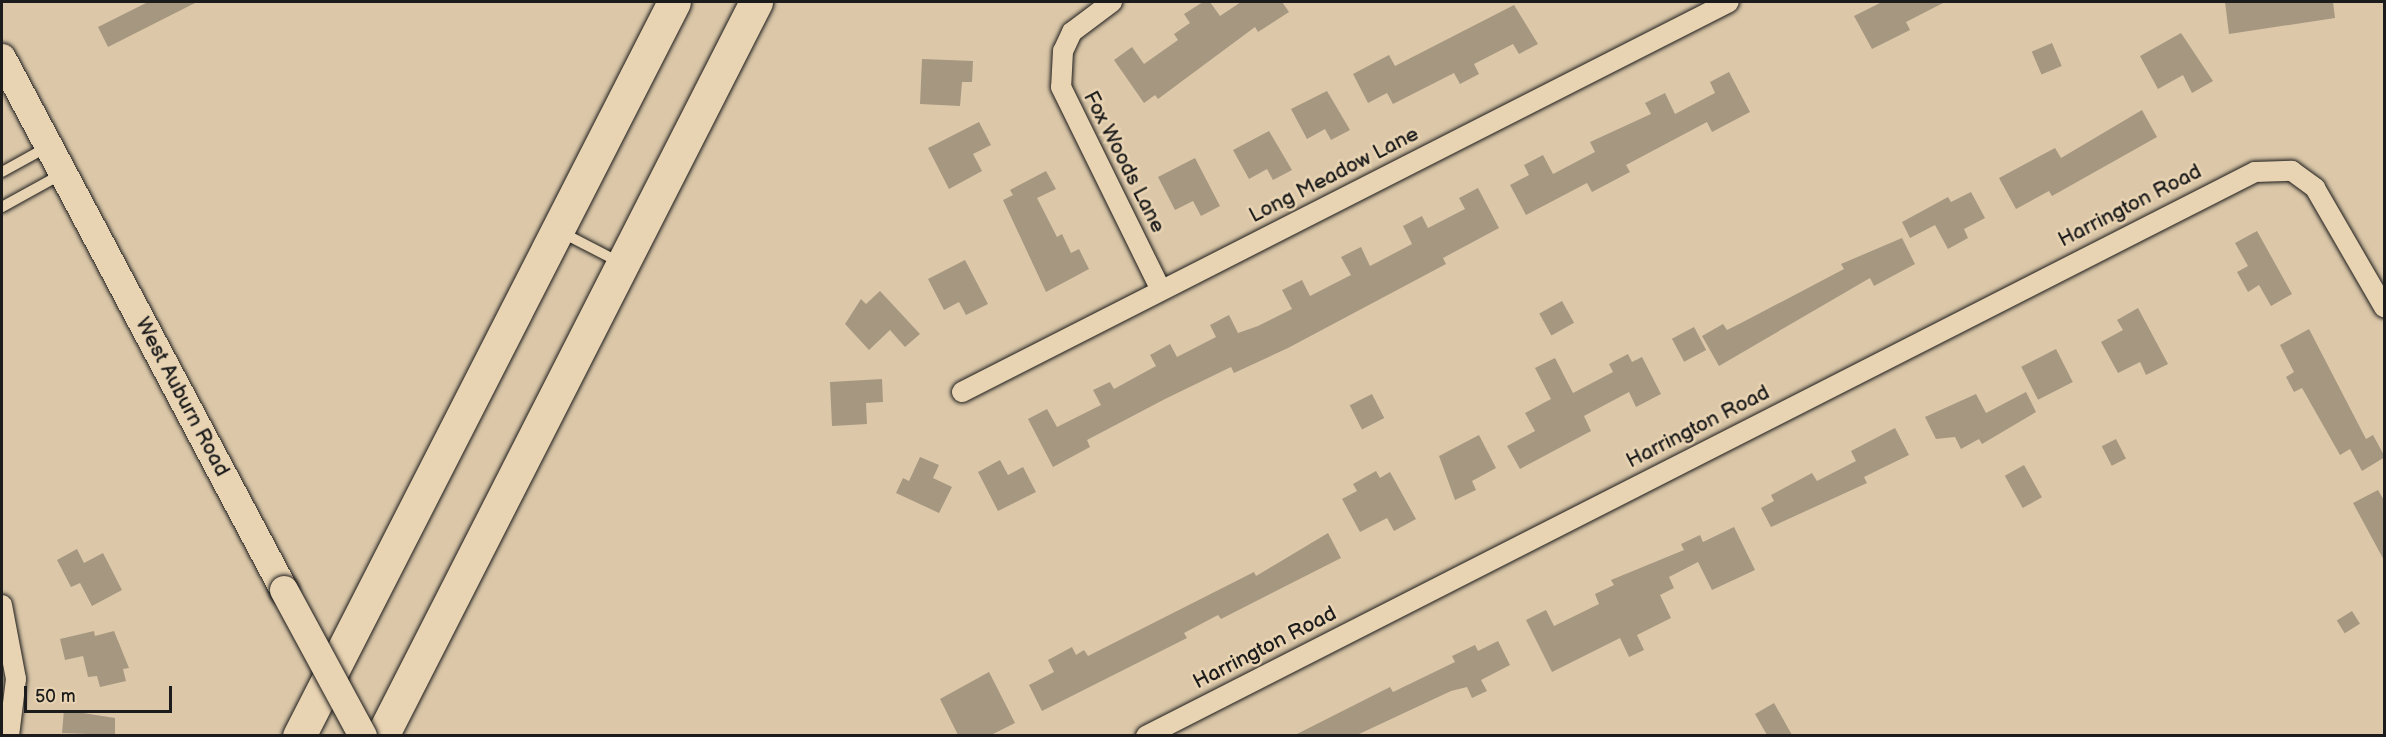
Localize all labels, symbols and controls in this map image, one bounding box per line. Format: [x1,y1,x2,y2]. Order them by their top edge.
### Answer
street label: Fox Woods Lane [1077,87,1171,237]
street label: Long Meadow Lane [1245,121,1423,229]
street label: Harrington Road [2054,159,2206,253]
street label: West Auburn Road [129,313,235,481]
street label: Harrington Road [1622,380,1774,474]
street label: Harrington Road [1189,601,1341,695]
scale bar [27,674,176,712]
text: 50 m [35,686,76,707]

